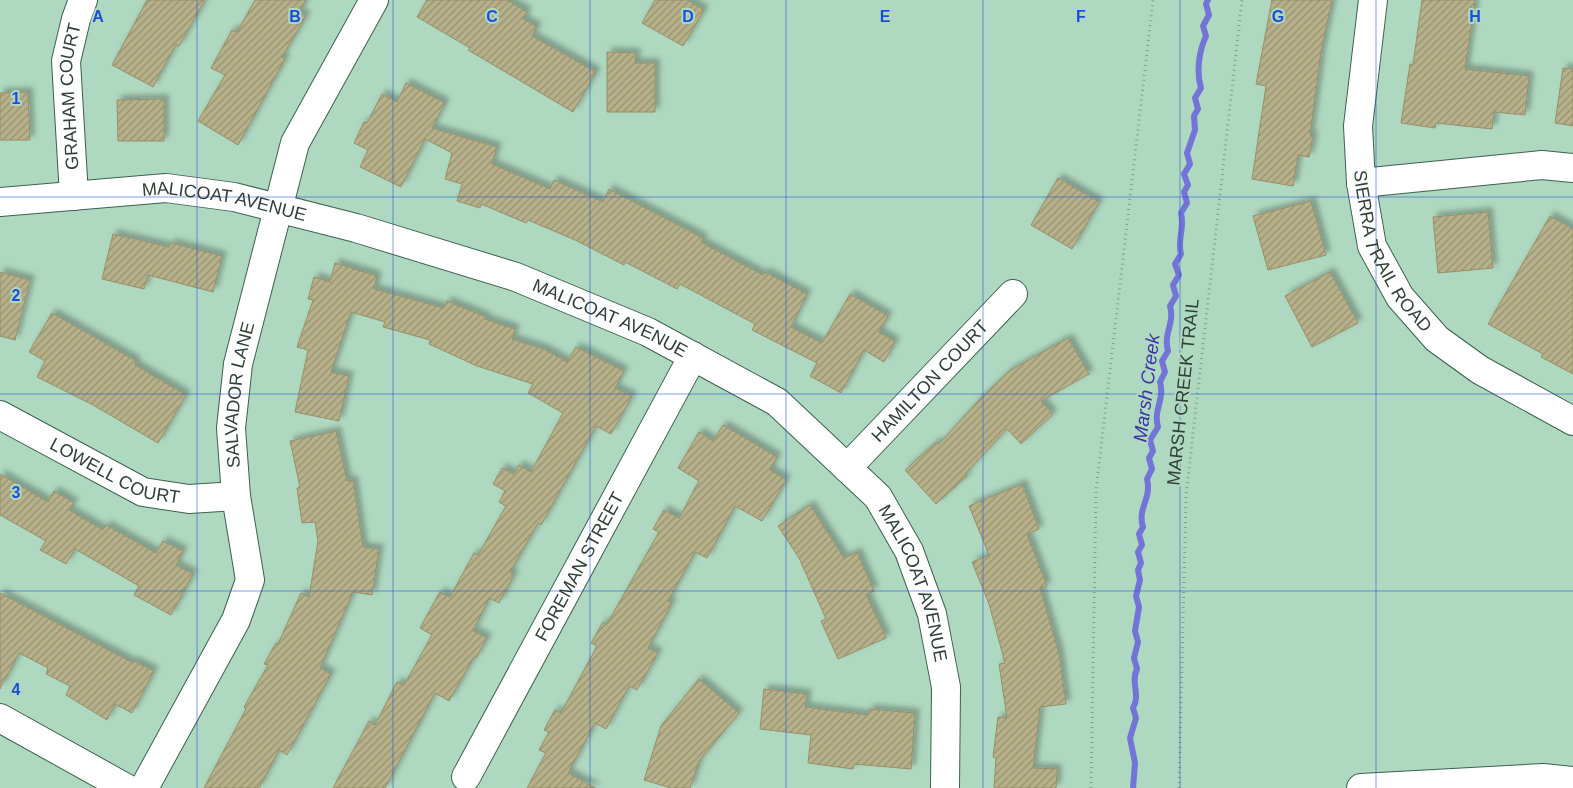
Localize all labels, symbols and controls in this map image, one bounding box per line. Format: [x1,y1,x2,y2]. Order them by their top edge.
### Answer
text: A [92,8,104,25]
text: B [289,8,301,25]
text: C [486,8,498,25]
text: D [682,8,694,25]
text: E [880,8,891,25]
text: F [1076,8,1086,25]
text: G [1272,8,1284,25]
text: H [1469,8,1481,25]
street label: GRAHAM COURT [56,21,85,171]
text: 1 [12,90,21,107]
street label: SIERRA TRAIL ROAD [1350,169,1436,336]
street label: MALICOAT AVENUE [141,178,309,225]
street label: MALICOAT AVENUE [530,275,691,361]
text: 2 [12,287,21,304]
street label: MARSH CREEK TRAIL [1163,298,1203,486]
street label: HAMILTON COURT [867,316,992,446]
street label: SALVADOR LANE [221,320,258,469]
water label: Marsh Creek [1129,331,1164,443]
street label: LOWELL COURT [47,434,181,507]
text: 3 [12,484,21,501]
street label: FOREMAN STREET [531,489,628,644]
street label: MALICOAT AVENUE [875,501,951,663]
text: 4 [12,681,21,698]

